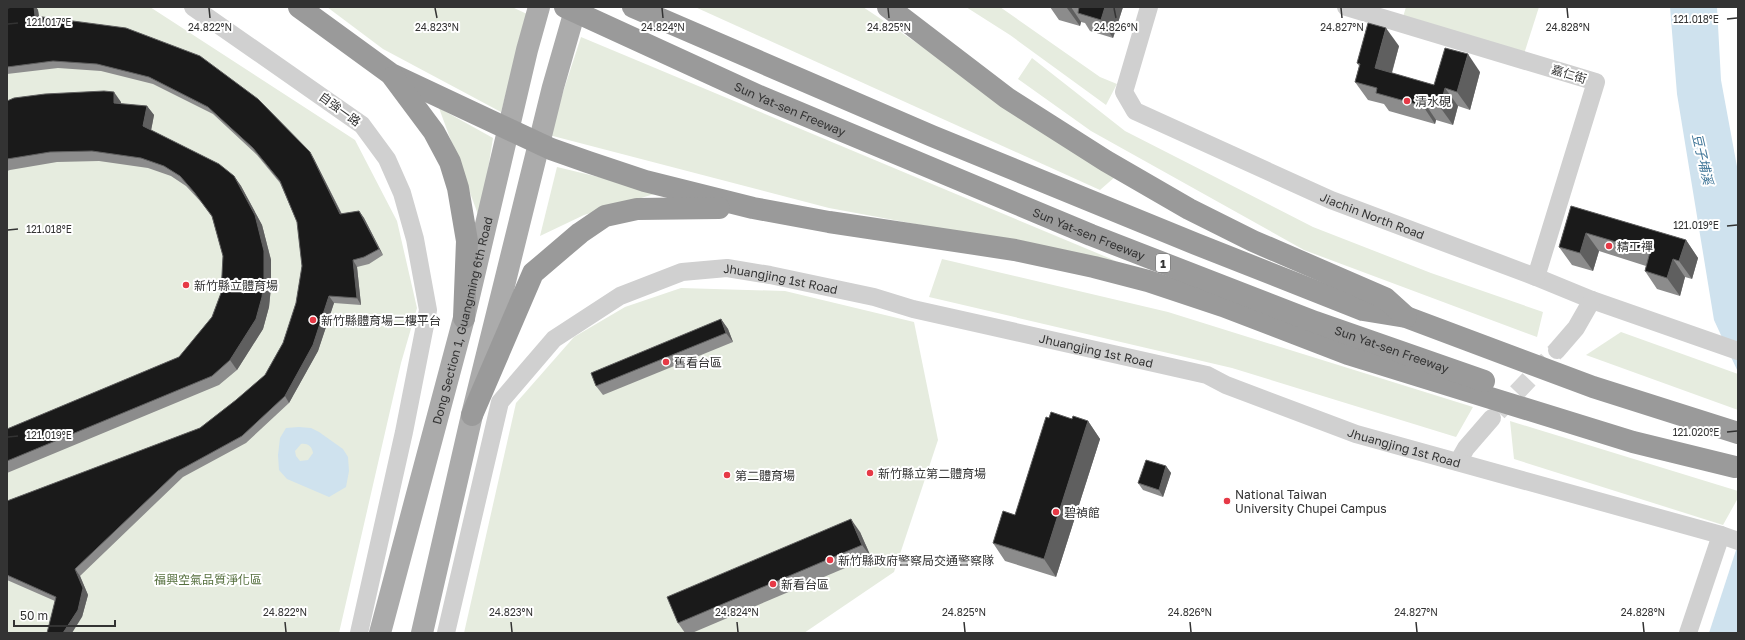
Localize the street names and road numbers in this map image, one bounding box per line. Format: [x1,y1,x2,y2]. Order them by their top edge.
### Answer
street label: 嘉仁街 [1550,62,1588,86]
street label: Sun Yat-sen Freeway [732,78,848,139]
street label: 自強一路 [316,89,364,129]
street label: Jiachin North Road [1318,189,1427,242]
street label: Sun Yat-sen Freeway [1031,204,1148,263]
street label: Dong Section 1, Guangming 6th Road [428,215,495,426]
road number: 1 [1156,254,1170,272]
street label: Jhuangjing 1st Road [722,260,839,297]
street label: Sun Yat-sen Freeway [1333,322,1451,376]
street label: Jhuangjing 1st Road [1038,330,1155,370]
street label: Jhuangjing 1st Road [1346,424,1462,470]

